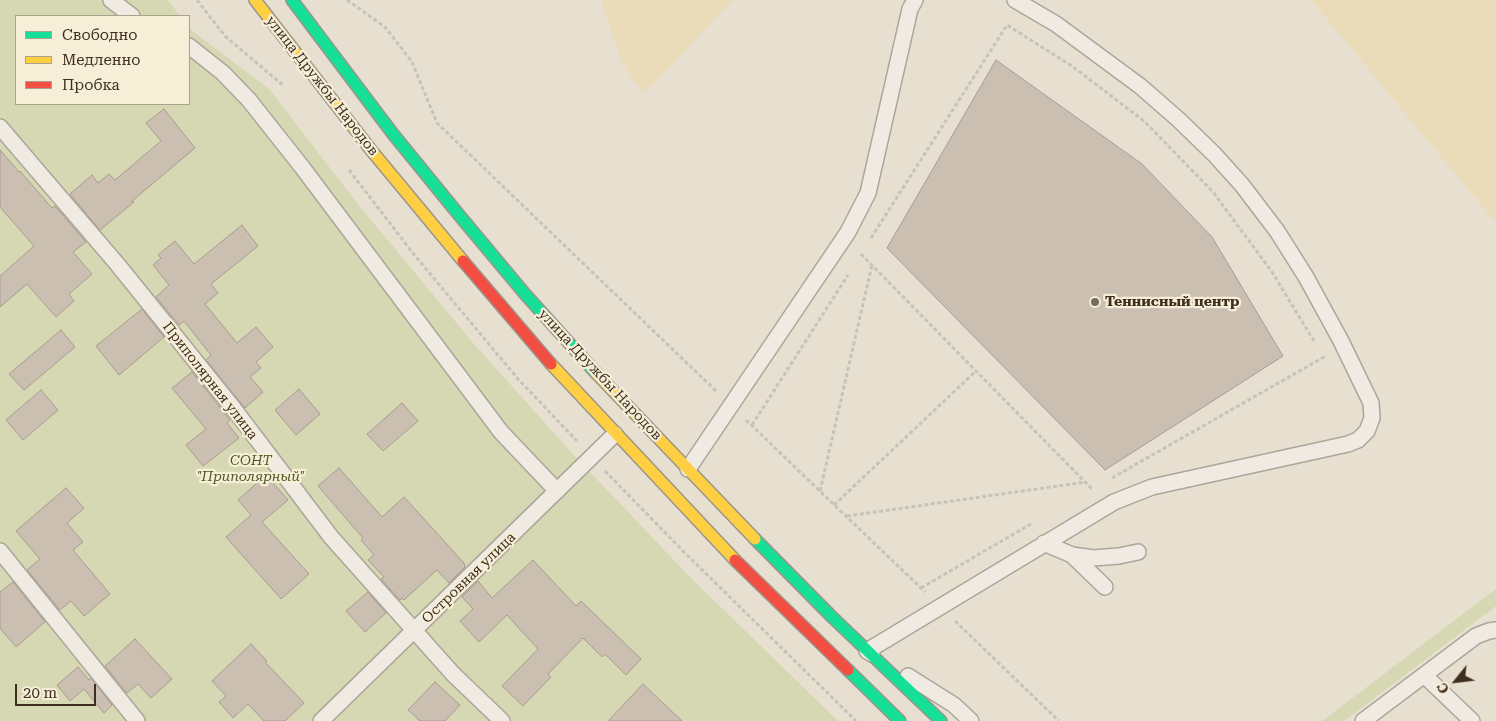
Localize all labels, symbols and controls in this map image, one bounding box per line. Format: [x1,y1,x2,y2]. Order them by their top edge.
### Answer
street label: улица Дружбы Народов [262,13,382,159]
legend [15,15,190,105]
text: Свободно [62,26,137,44]
text: Медленно [62,51,141,69]
text: Пробка [62,76,120,94]
place label: Теннисный центр [1105,294,1239,310]
marker: Теннисный центр [1089,296,1101,308]
street label: улица Дружбы Народов [535,306,665,444]
street label: Приполярная улица [159,319,261,443]
park label: СОНТ "Приполярный" [197,453,305,486]
street label: Островная улица [419,529,519,627]
north arrow [1431,656,1481,706]
scale bar [18,674,99,706]
text: С [1434,680,1452,696]
text: 20 m [23,684,57,702]

